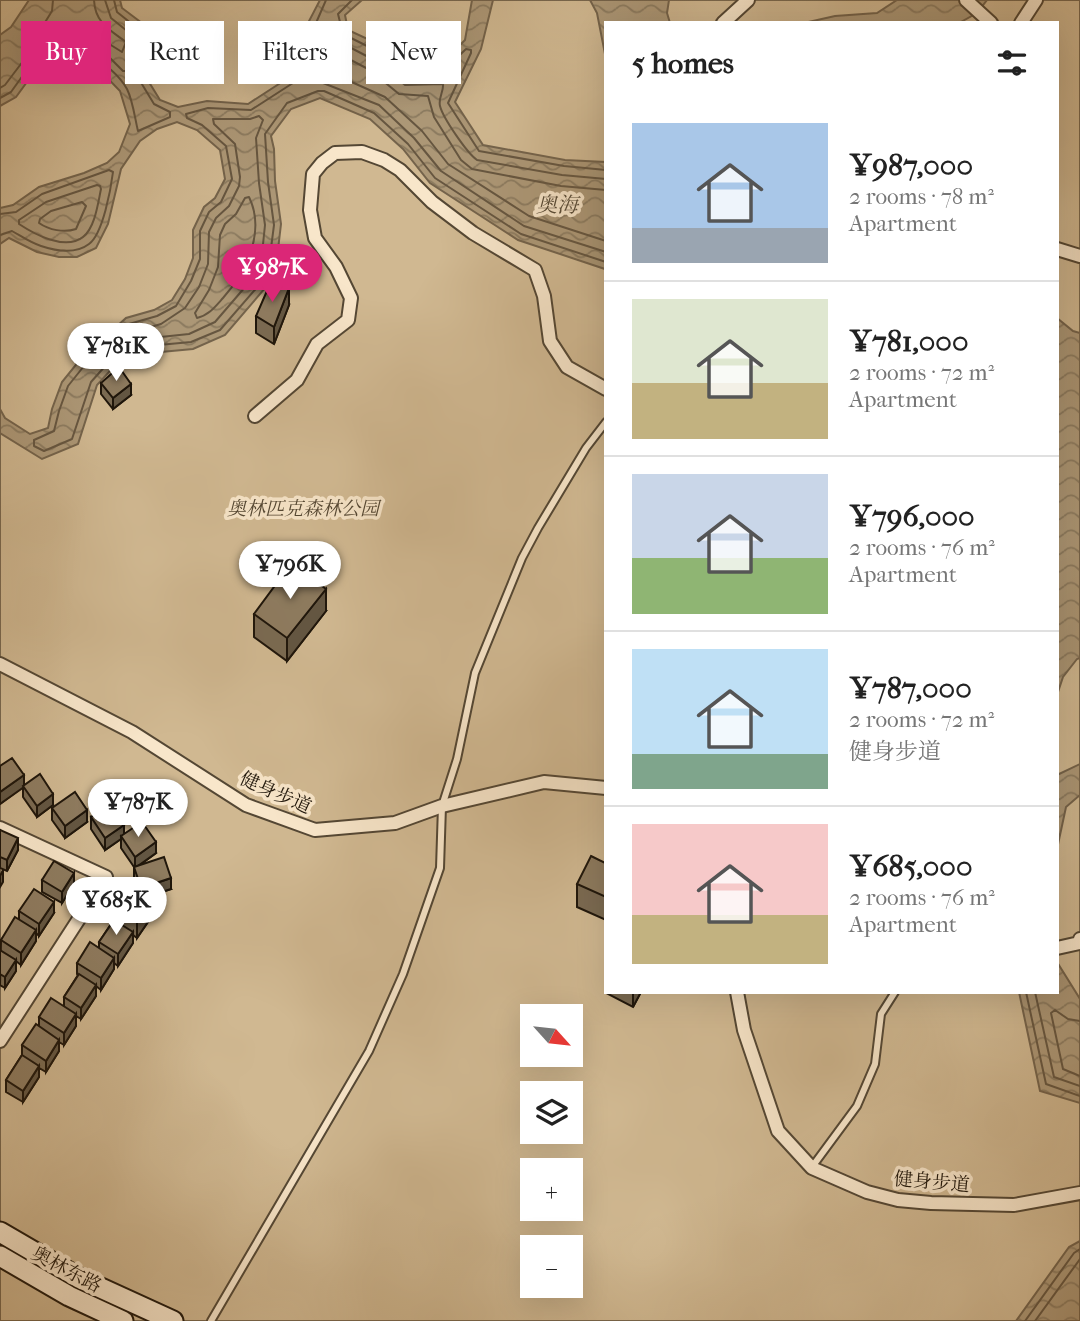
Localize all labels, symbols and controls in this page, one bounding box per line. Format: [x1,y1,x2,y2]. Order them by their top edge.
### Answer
chip: Buy [21,21,111,84]
chip: Rent [125,21,224,84]
chip: Filters [238,21,352,84]
chip: New [366,21,461,84]
icon: filters [993,44,1031,82]
text: 5 homes [632,46,734,81]
text: ¥987,000 [849,148,973,183]
icon: home [688,151,772,235]
text: 2 rooms · 78 m² [849,183,994,210]
water label: 奥海 [536,193,581,217]
text: Apartment [849,210,957,237]
pin: ¥987K [223,244,321,304]
text: ¥987K [237,253,307,280]
pin: ¥781K [67,324,165,383]
text: ¥781,000 [849,324,968,359]
icon: home [688,327,772,411]
text: ¥781K [83,332,149,359]
text: 2 rooms · 72 m² [849,359,994,386]
text: Apartment [849,386,957,413]
park label: 奥林匹克森林公园 [227,498,382,520]
text: ¥796,000 [849,499,975,534]
icon: home [688,502,772,586]
text: 2 rooms · 76 m² [849,534,995,561]
pin: ¥796K [241,542,339,601]
text: ¥796K [255,550,325,577]
text: Apartment [849,561,957,588]
text: ¥787,000 [849,671,972,706]
icon: home [688,677,772,761]
text: 2 rooms · 72 m² [849,706,994,733]
text: 健身步道 [849,738,941,765]
street label: 健身步道 [236,767,315,818]
pin: ¥787K [89,780,187,839]
text: ¥787K [104,788,172,815]
text: ¥685,000 [849,849,972,884]
icon: home [688,852,772,936]
pin: ¥685K [67,878,165,937]
text: 2 rooms · 76 m² [849,884,995,911]
text: ¥685K [82,886,150,913]
text: Apartment [849,911,957,938]
north arrow [520,1004,583,1068]
map controls [520,1004,583,1298]
button: layers [520,1081,583,1144]
button: + [520,1158,583,1221]
street label: 健身步道 [893,1168,971,1196]
button: − [520,1235,583,1298]
street label: 奥林东路 [28,1242,105,1297]

